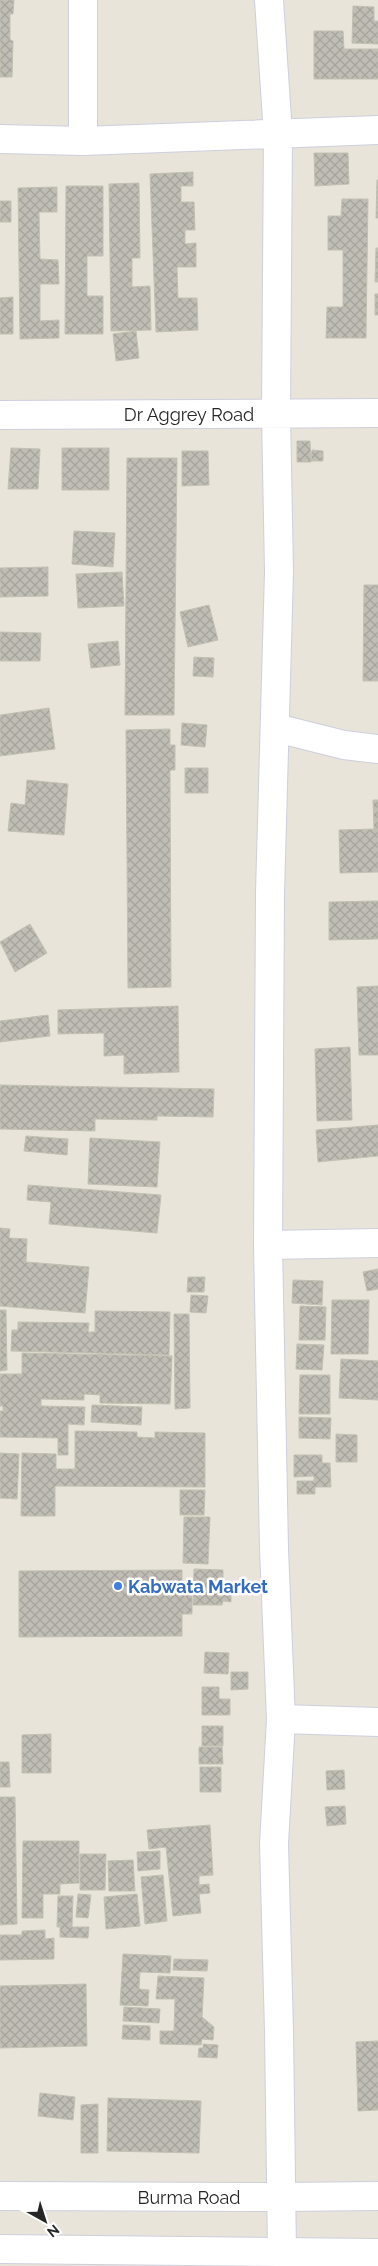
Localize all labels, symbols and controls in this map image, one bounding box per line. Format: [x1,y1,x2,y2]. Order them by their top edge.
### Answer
street label: Dr Aggrey Road [124,404,254,425]
place label: Kabwata Market [128,1576,268,1597]
marker: Kabwata Market [112,1580,124,1592]
street label: Burma Road [137,2187,241,2208]
north arrow [20,2196,70,2246]
text: N [44,2222,62,2241]

